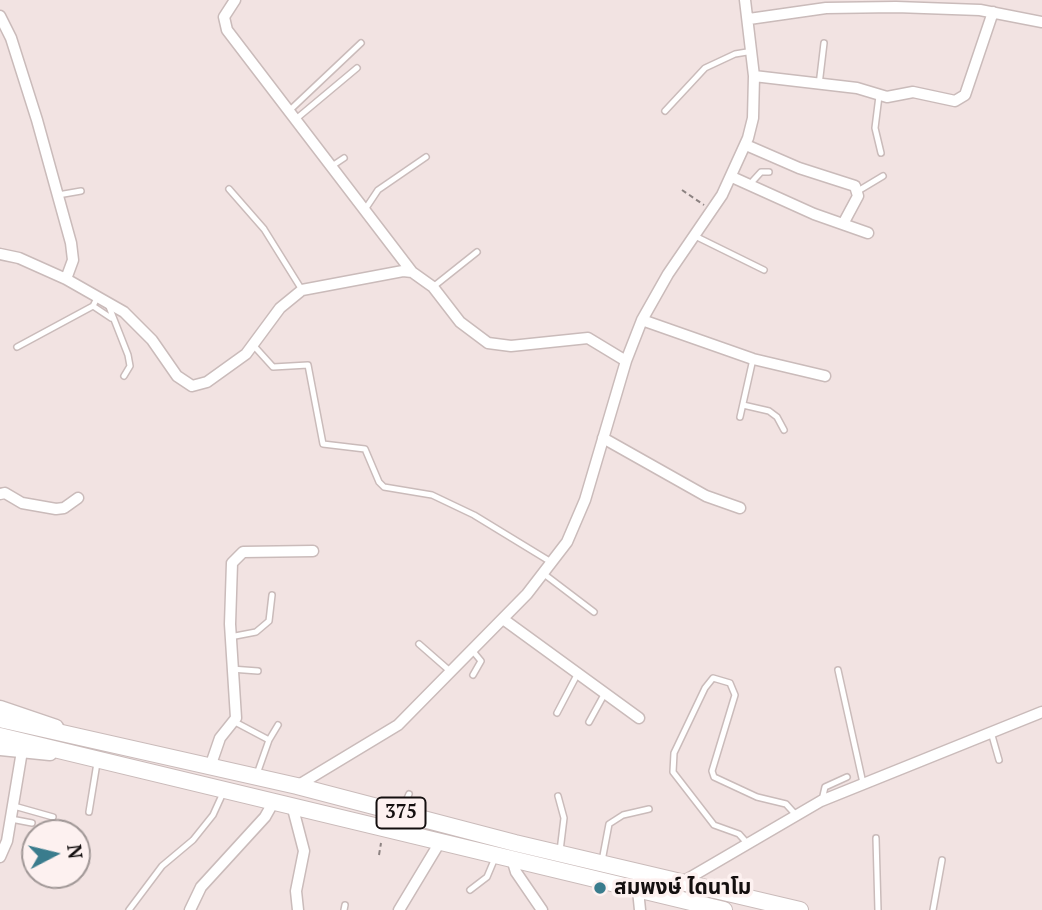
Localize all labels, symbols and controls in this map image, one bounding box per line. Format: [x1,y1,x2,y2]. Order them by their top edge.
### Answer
road number: 375 [376,798,426,828]
north arrow [21,819,91,889]
text: N [62,843,89,860]
place label: สมพงษ์ ไดนาโม [614,875,751,901]
marker: สมพงษ์ ไดนาโม [592,880,608,896]

